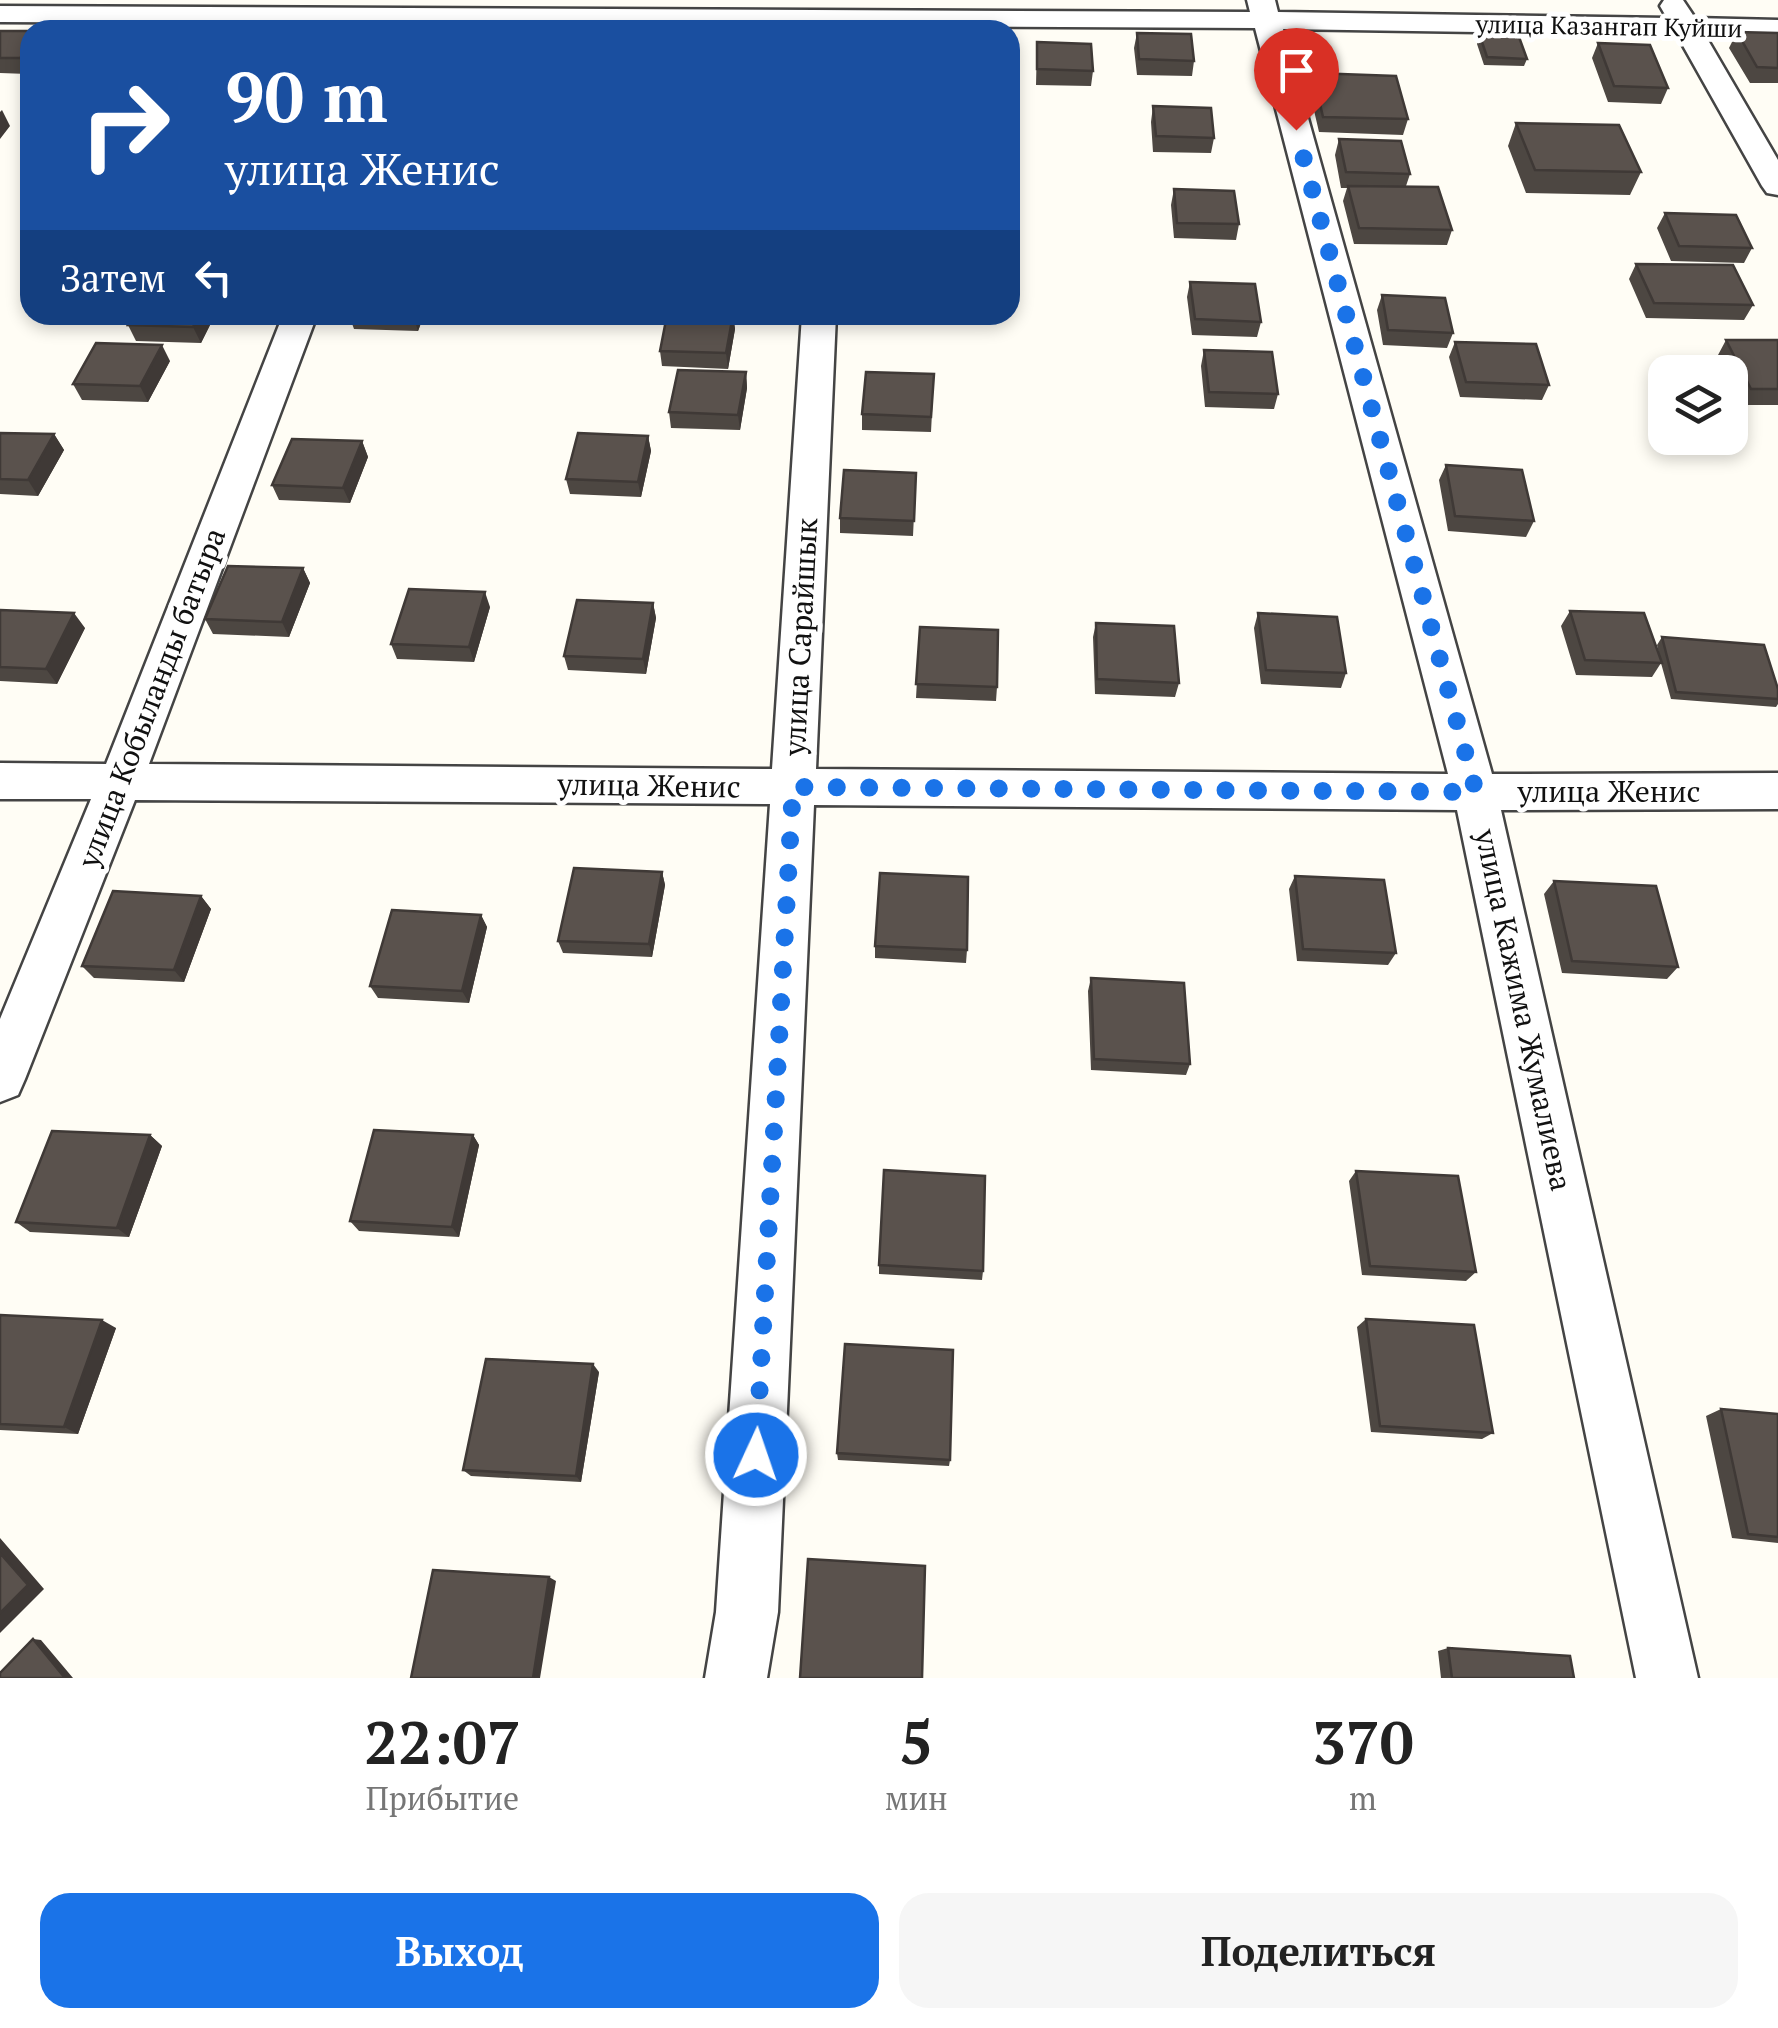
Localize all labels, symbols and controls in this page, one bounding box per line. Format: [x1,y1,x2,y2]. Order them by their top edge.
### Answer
street label: улица Казангап Куйши [1474,7,1743,44]
pin [1254,28,1339,131]
icon: arrive [1269,43,1324,98]
text: 90 m [225,49,388,142]
icon: right [60,60,190,190]
text: улица Женис [225,138,500,198]
icon: left [186,250,241,305]
text: Затем [60,253,166,303]
map controls [1648,355,1748,455]
button: layers [1648,355,1748,455]
street label: улица Сарайшык [774,516,826,758]
street label: улица Кобыланды батыра [67,522,234,874]
street label: улица Женис [556,763,741,807]
street label: улица Женис [1516,771,1701,811]
street label: улица Кажима Жумалиева [1466,824,1582,1194]
position arrow [704,1403,808,1507]
text: 22:07 [364,1702,521,1781]
text: 5 [899,1702,933,1781]
text: 370 [1312,1702,1414,1781]
text: Прибытие [366,1777,519,1819]
text: мин [885,1777,948,1819]
text: m [1349,1777,1377,1819]
button: Выход [40,1893,879,2008]
button: Поделиться [899,1893,1738,2008]

